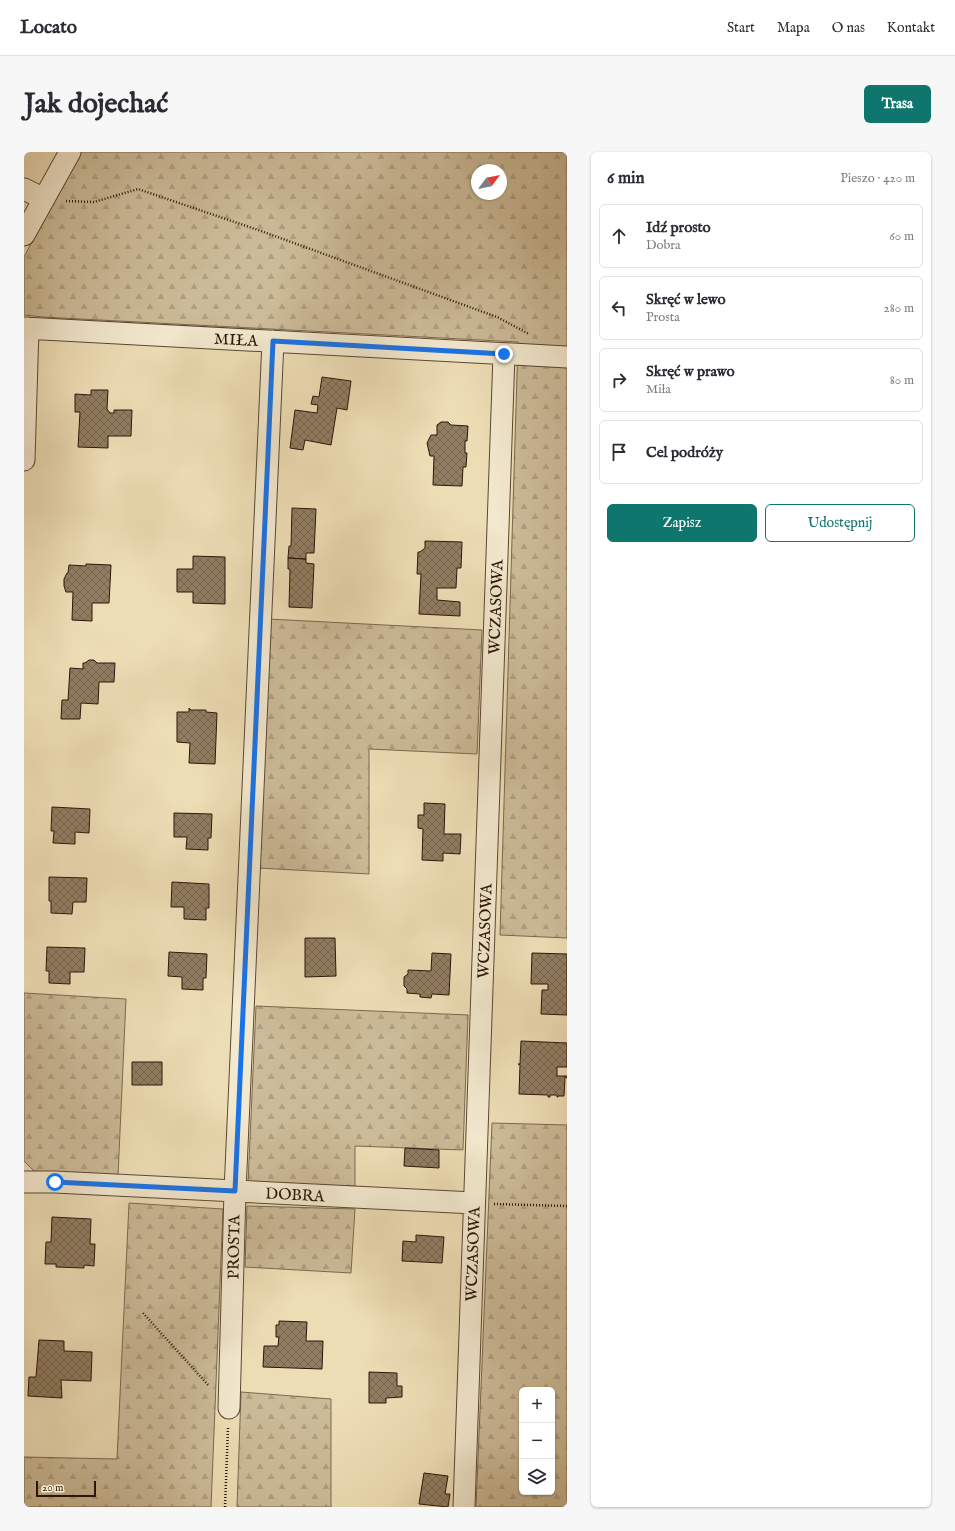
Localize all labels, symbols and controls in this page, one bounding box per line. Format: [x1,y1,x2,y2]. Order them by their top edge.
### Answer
text: Locato [20,16,77,40]
text: Start [727,19,755,37]
text: Mapa [777,19,810,37]
text: O nas [832,19,865,37]
text: Kontakt [887,19,935,37]
button: Trasa [864,85,931,123]
text: Jak dojechać [24,87,168,122]
north arrow [471,164,507,200]
text: 6 min [607,168,645,189]
text: Pieszo · 420 m [840,170,915,187]
text: Idź prosto [646,218,711,237]
icon: ahead [608,225,630,247]
text: 60 m [889,228,914,245]
text: Dobra [646,237,681,254]
text: Skręć w lewo [646,290,726,309]
icon: left [608,297,630,319]
text: 280 m [884,300,914,317]
text: Prosta [646,309,680,326]
street label: MIŁA [213,330,260,352]
route end [495,345,513,363]
text: Skręć w prawo [646,362,735,381]
icon: right [608,369,630,391]
text: 80 m [890,372,914,389]
text: Miła [646,381,671,398]
icon: arrive [608,441,630,463]
text: Cel podróży [646,443,723,462]
button: Zapisz [607,504,757,542]
button: Udostępnij [765,504,915,542]
street label: WCZASOWA [485,558,509,655]
street label: WCZASOWA [474,882,498,979]
route start [46,1173,64,1191]
street label: DOBRA [265,1184,326,1208]
street label: WCZASOWA [462,1205,486,1302]
street label: PROSTA [224,1213,246,1280]
map controls [519,1387,555,1495]
button: + [519,1387,555,1423]
button: − [519,1423,555,1459]
button: layers [519,1459,555,1495]
scale bar [36,1479,96,1498]
text: 20 m [42,1481,63,1495]

